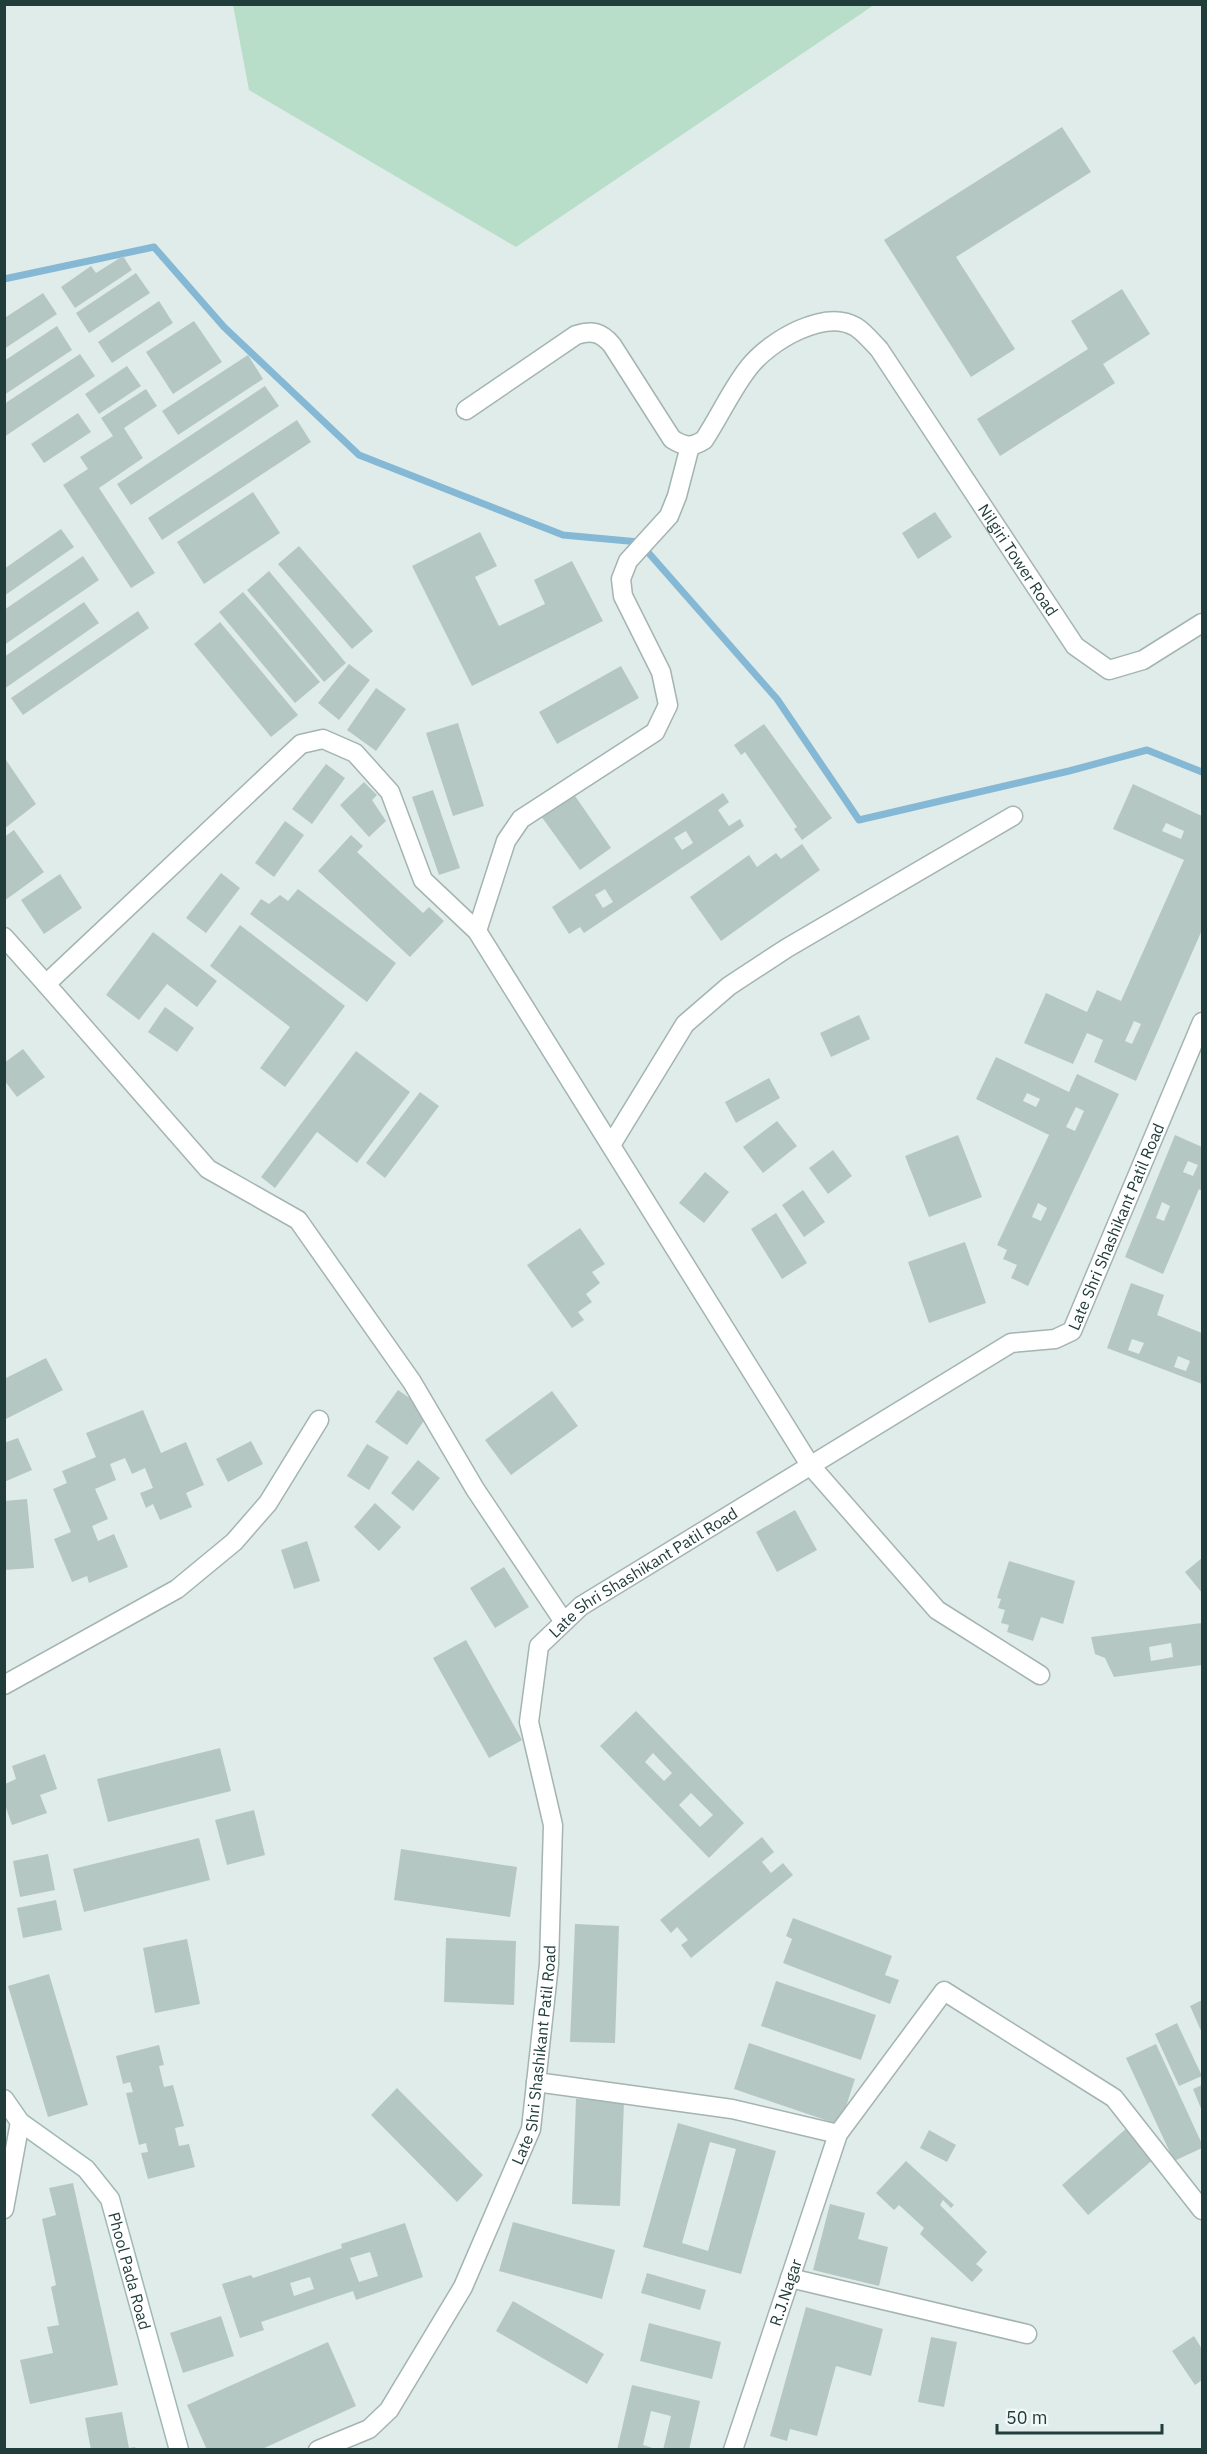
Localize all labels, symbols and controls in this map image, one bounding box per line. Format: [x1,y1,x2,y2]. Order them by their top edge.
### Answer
street label: Nilgiri Tower Road [974,500,1062,620]
street label: Late Shri Shashikant Patil Road [1064,1120,1168,1333]
street label: Late Shri Shashikant Patil Road [544,1503,741,1642]
street label: Late Shri Shashikant Patil Road [507,1945,560,2168]
street label: Phool Pada Road [104,2210,155,2332]
street label: R.J.Nagar [765,2256,806,2329]
scale bar [997,2397,1162,2435]
text: 50 m [1006,2406,1048,2429]

